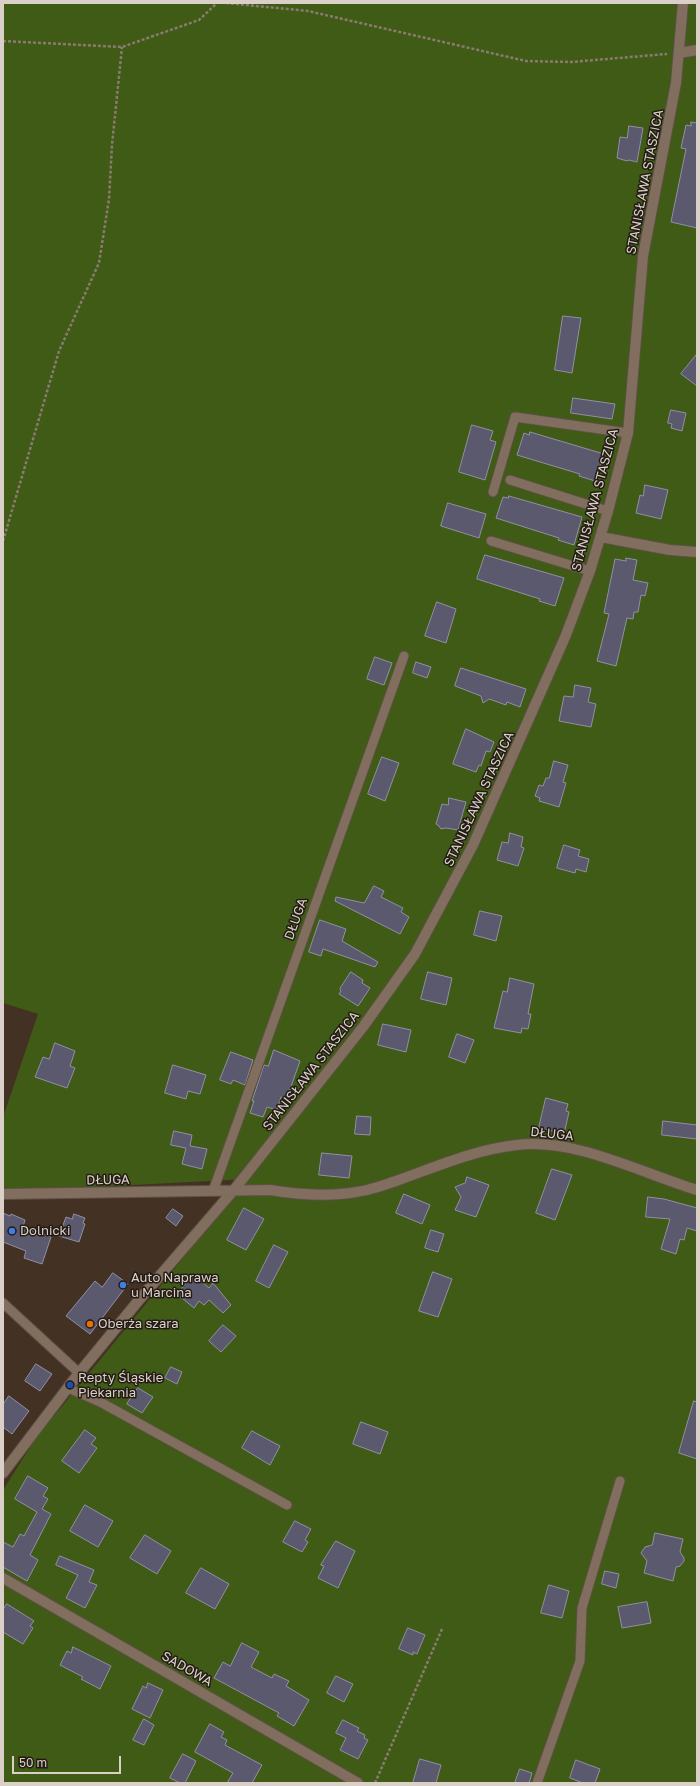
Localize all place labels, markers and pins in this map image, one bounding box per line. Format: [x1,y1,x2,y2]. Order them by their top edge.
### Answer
place label: Dolnicki [20,1223,70,1239]
marker: Dolnicki [7,1226,17,1236]
place label: Auto Naprawa u Marcina [131,1270,219,1301]
marker: Auto Naprawa u Marcina [118,1280,128,1290]
place label: Oberża szara [98,1316,179,1332]
marker: Oberża szara [85,1319,95,1329]
place label: Repty Śląskie Piekarnia [78,1370,163,1401]
marker: Repty Śląskie Piekarnia [65,1380,75,1390]

